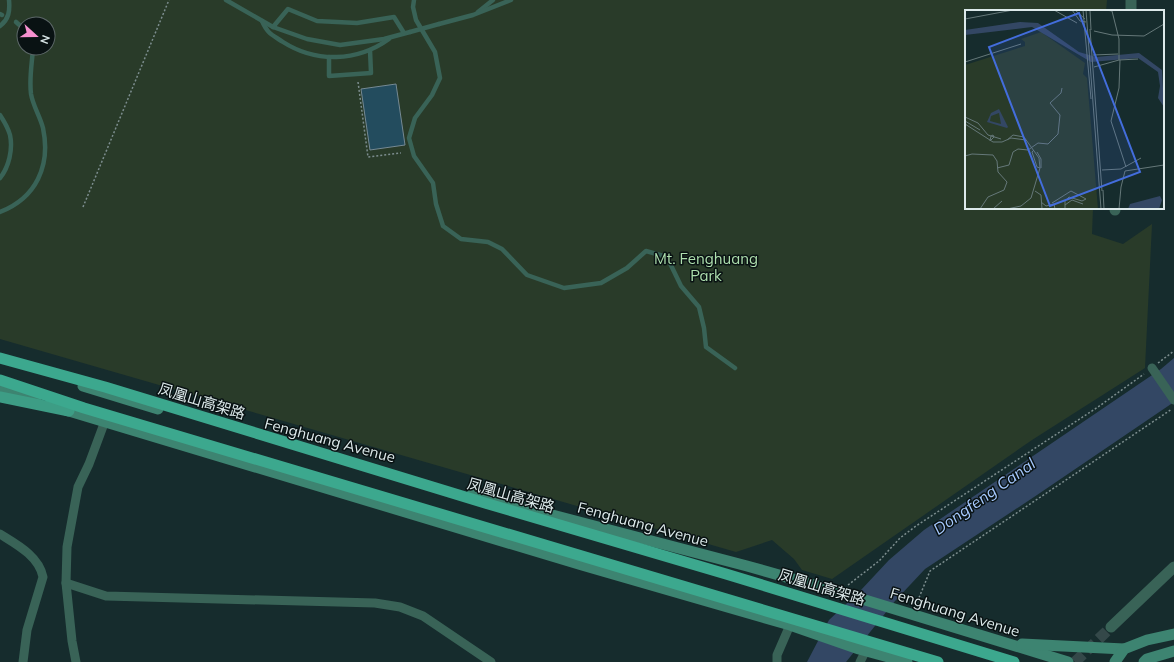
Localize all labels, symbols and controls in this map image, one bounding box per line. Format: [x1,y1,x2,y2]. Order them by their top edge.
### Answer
inset map [965,10,1164,209]
north arrow [16,16,56,56]
text: N [37,33,53,46]
park label: Mt. Fenghuang Park [654,249,758,285]
street label: 凤凰山高架路 [156,379,248,423]
street label: Fenghuang Avenue [263,413,397,467]
water label: Dongfeng Canal [929,453,1039,539]
street label: 凤凰山高架路 [465,473,557,517]
street label: Fenghuang Avenue [576,497,710,551]
street label: 凤凰山高架路 [776,565,868,609]
street label: Fenghuang Avenue [888,583,1022,641]

